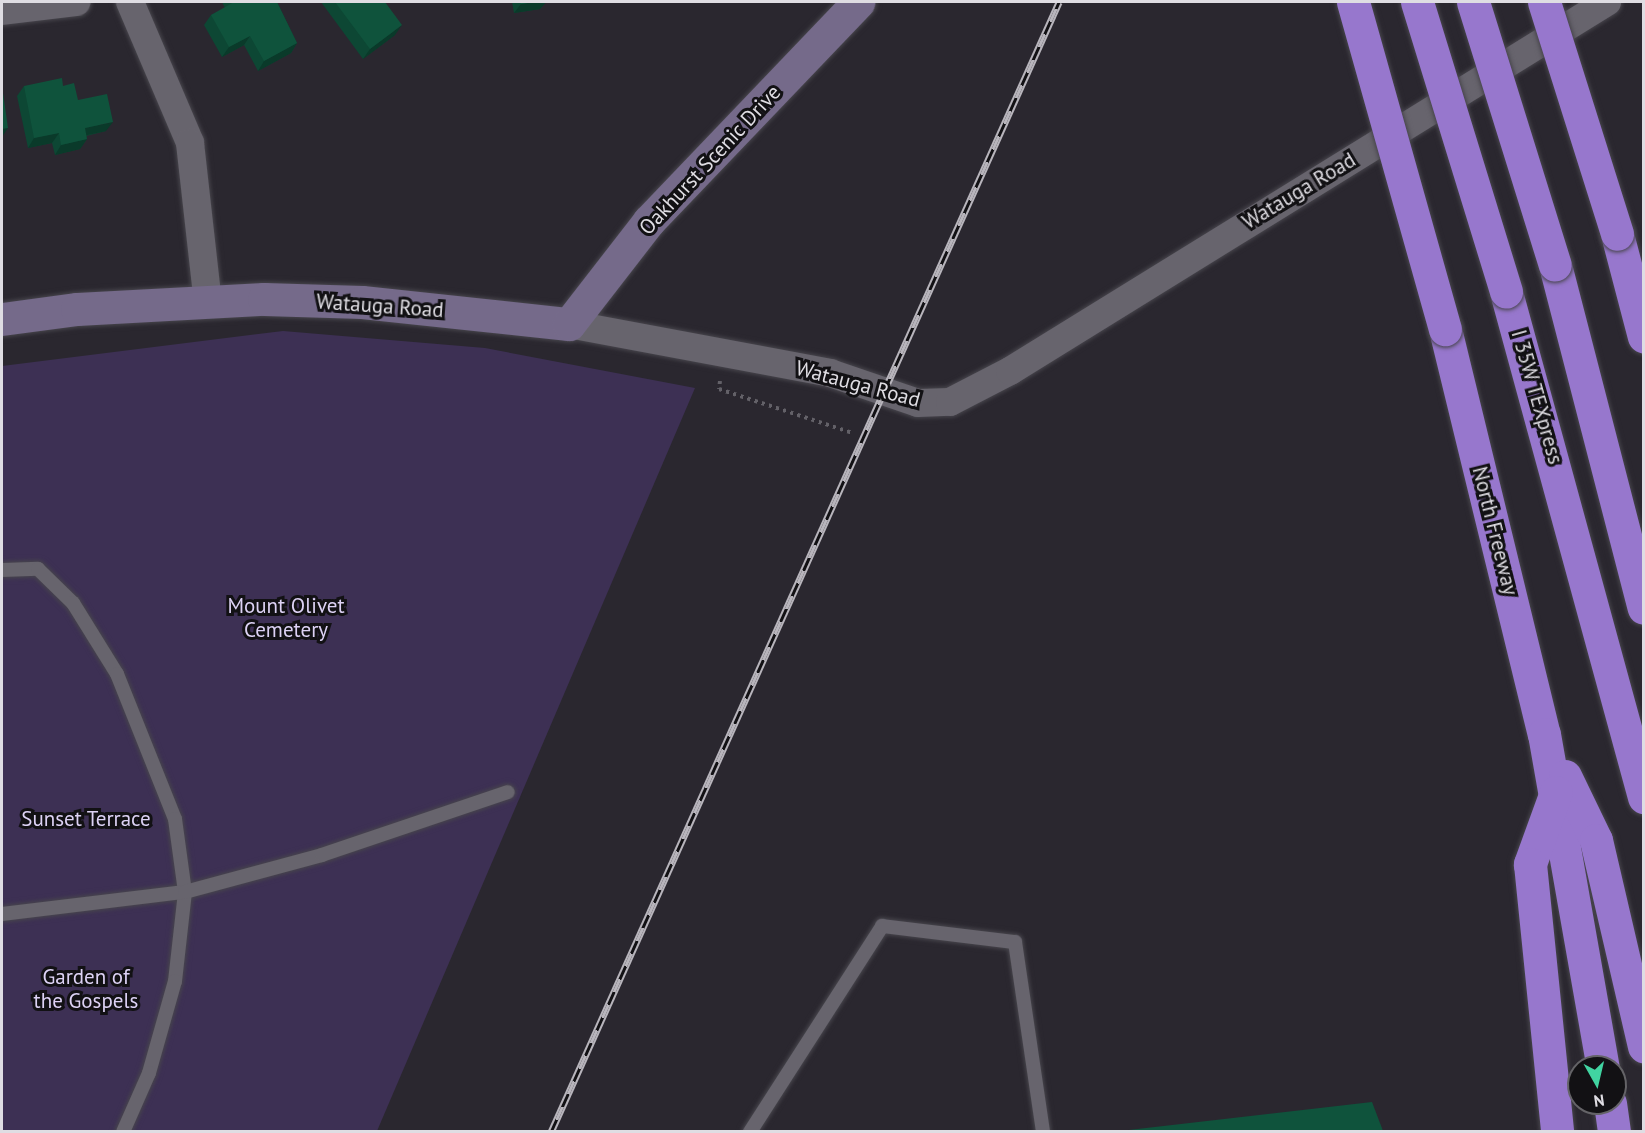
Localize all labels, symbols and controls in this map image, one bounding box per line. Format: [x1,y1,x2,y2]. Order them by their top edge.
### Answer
street label: Oakhurst Scenic Drive [634,80,786,240]
street label: Watauga Road [1238,147,1360,235]
street label: Watauga Road [315,289,445,323]
street label: I 35W TEXpress [1506,326,1568,468]
street label: Watauga Road [793,355,923,413]
street label: North Freeway [1467,464,1523,598]
park label: Mount Olivet Cemetery [227,593,345,643]
park label: Sunset Terrace [21,806,151,832]
park label: Garden of the Gospels [34,964,138,1014]
north arrow [1567,1055,1627,1115]
text: N [1593,1090,1606,1111]

